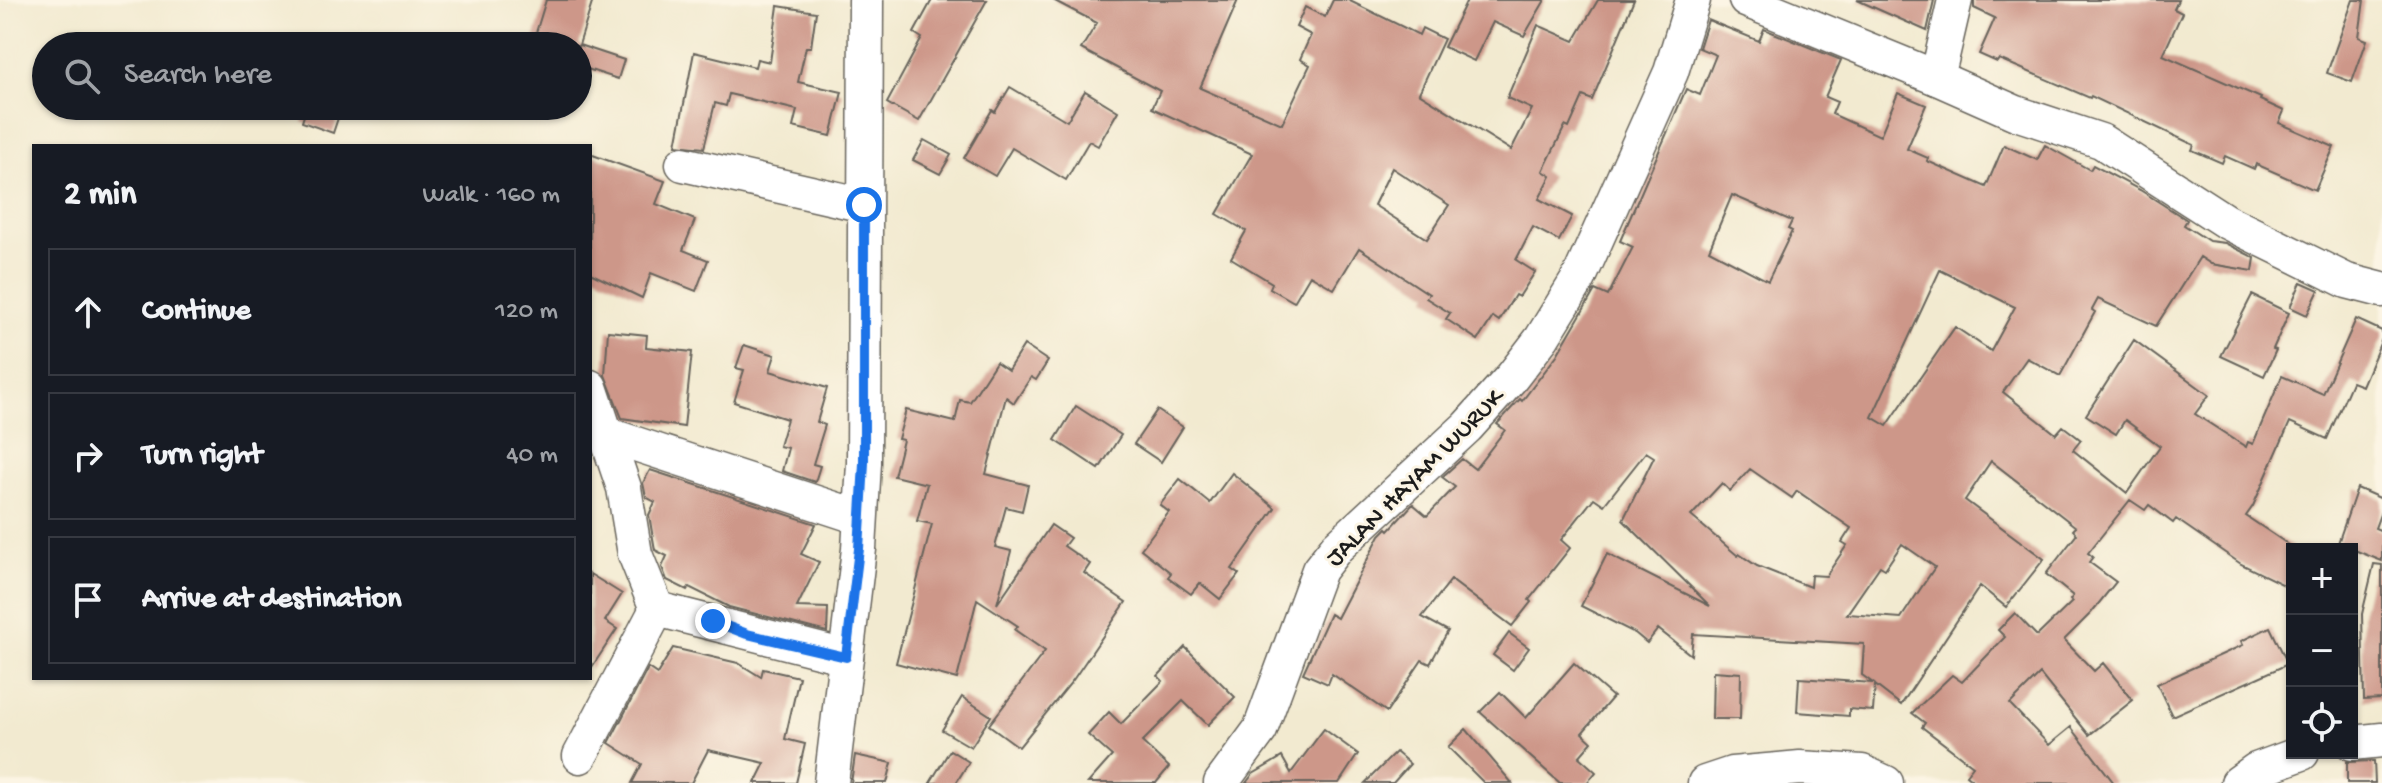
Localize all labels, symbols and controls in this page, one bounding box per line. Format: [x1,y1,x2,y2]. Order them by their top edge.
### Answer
search box [32,32,592,120]
icon: search [60,54,104,98]
text: Search here [124,59,272,94]
text: 2 min [64,176,136,216]
text: Walk · 160 m [423,181,560,212]
route start [846,187,882,223]
icon: ahead [66,290,110,334]
text: Continue [142,295,251,330]
text: 120 m [495,297,558,328]
street label: JALAN HAYAM WURUK [1321,382,1514,575]
icon: right [66,434,110,478]
text: Turn right [142,439,262,474]
text: 40 m [506,441,558,472]
map controls [2286,543,2358,759]
button: + [2286,543,2358,615]
icon: arrive [66,578,110,622]
text: Arrive at destination [142,583,402,618]
route end [695,603,731,639]
button: − [2286,615,2358,687]
button: locate [2286,687,2358,759]

